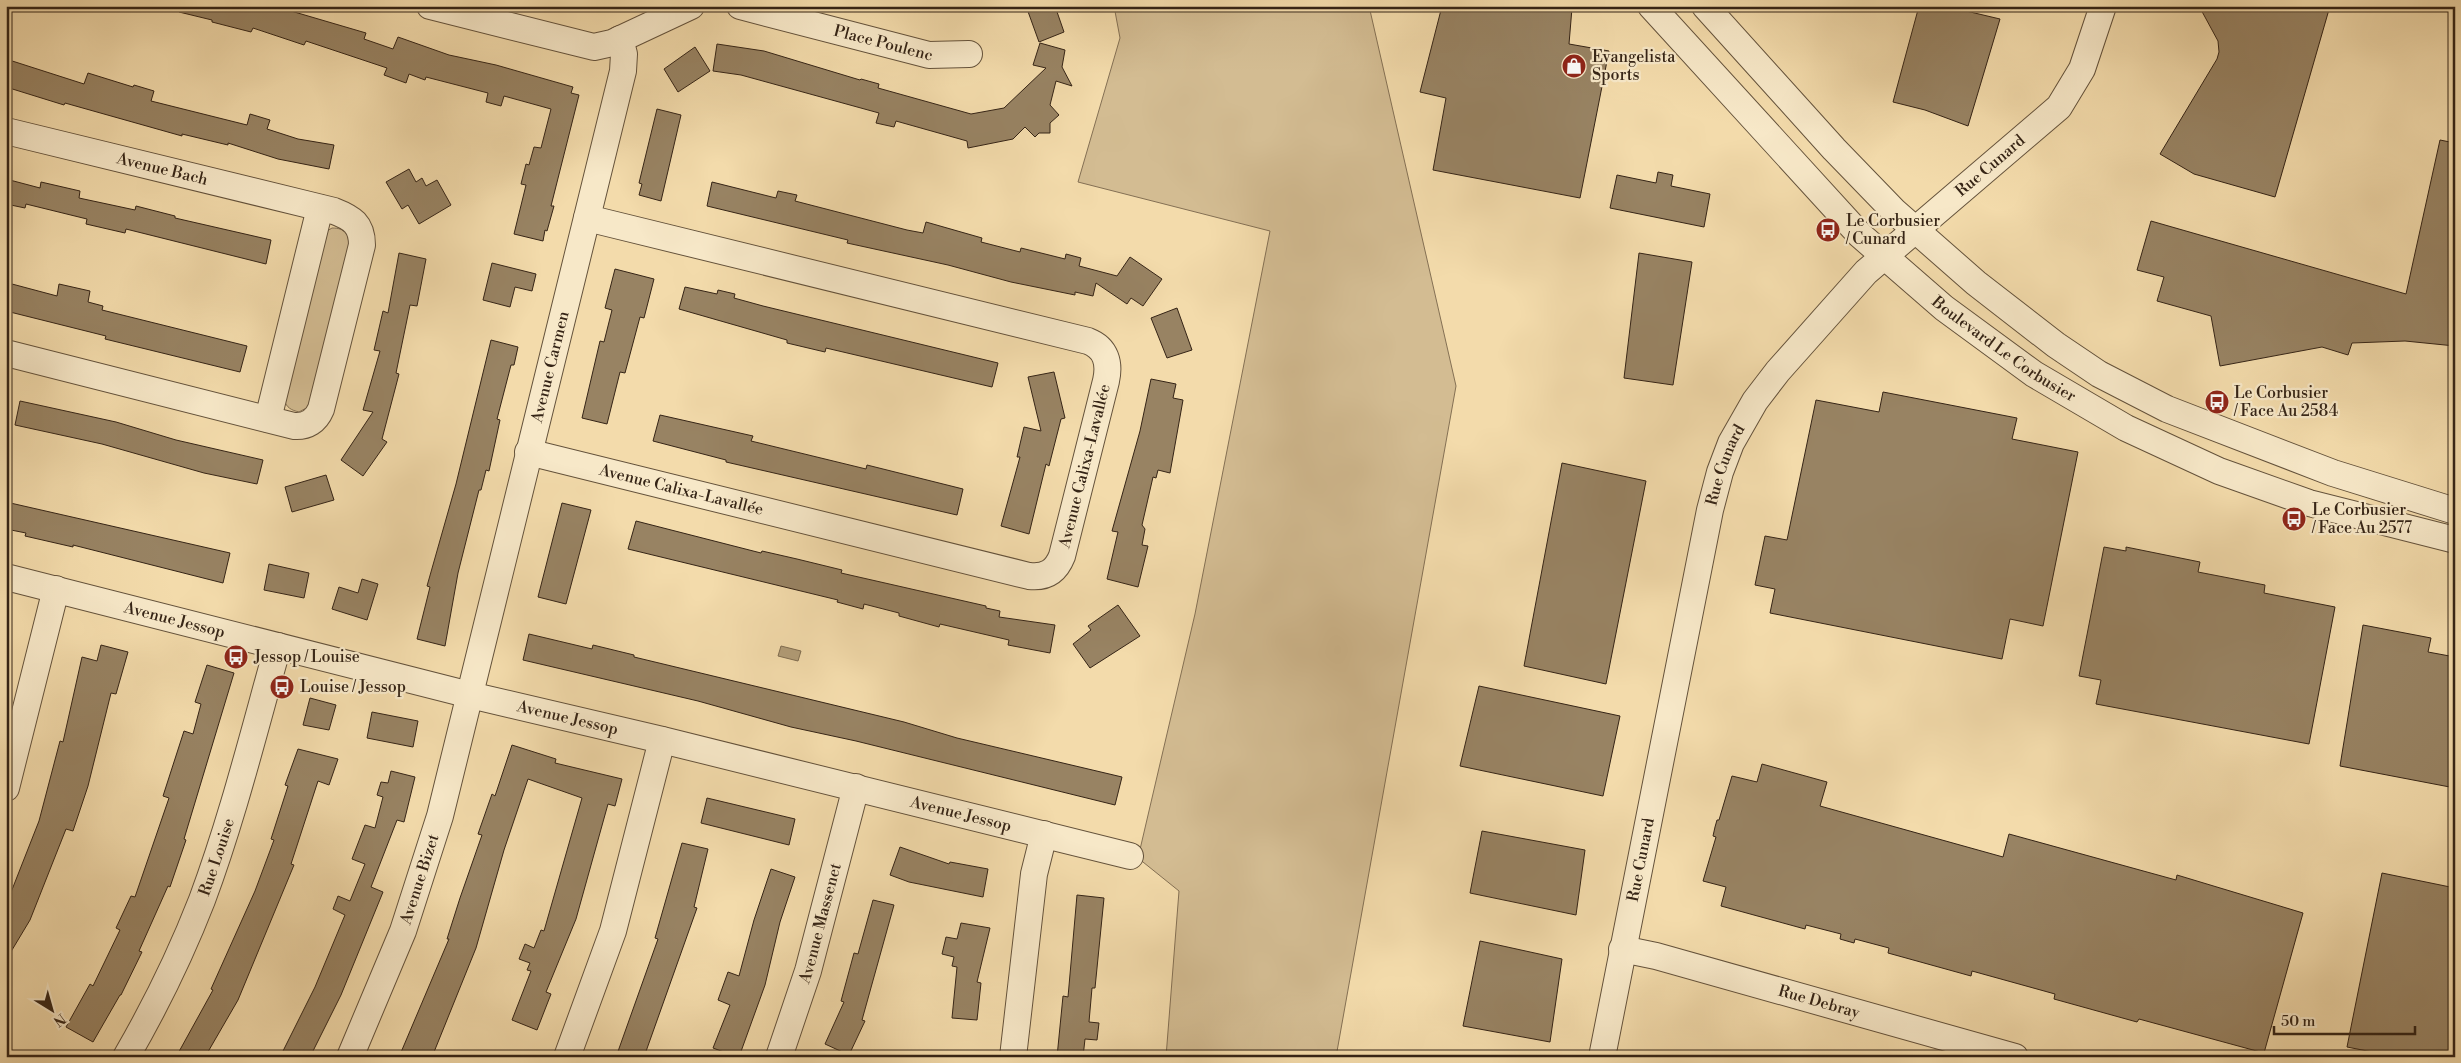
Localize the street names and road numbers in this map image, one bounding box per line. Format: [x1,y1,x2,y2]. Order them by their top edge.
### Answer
street label: Place Poulenc [831,21,935,66]
street label: Rue Cunard [1951,130,2029,201]
street label: Avenue Bach [114,148,210,190]
street label: Boulevard Le Corbusier [1927,291,2080,406]
street label: Avenue Carmen [527,309,574,426]
street label: Avenue Calixa-Lavallée [1054,382,1115,551]
street label: Rue Cunard [1702,421,1749,508]
street label: Avenue Calixa-Lavallée [596,460,765,520]
street label: Avenue Jessop [121,597,227,642]
street label: Avenue Jessop [514,696,620,739]
street label: Avenue Jessop [907,792,1014,836]
street label: Rue Louise [194,816,239,899]
street label: Rue Cunard [1623,816,1659,904]
street label: Avenue Bizet [395,831,444,928]
street label: Avenue Massenet [794,861,846,987]
street label: Rue Debray [1776,981,1862,1023]

